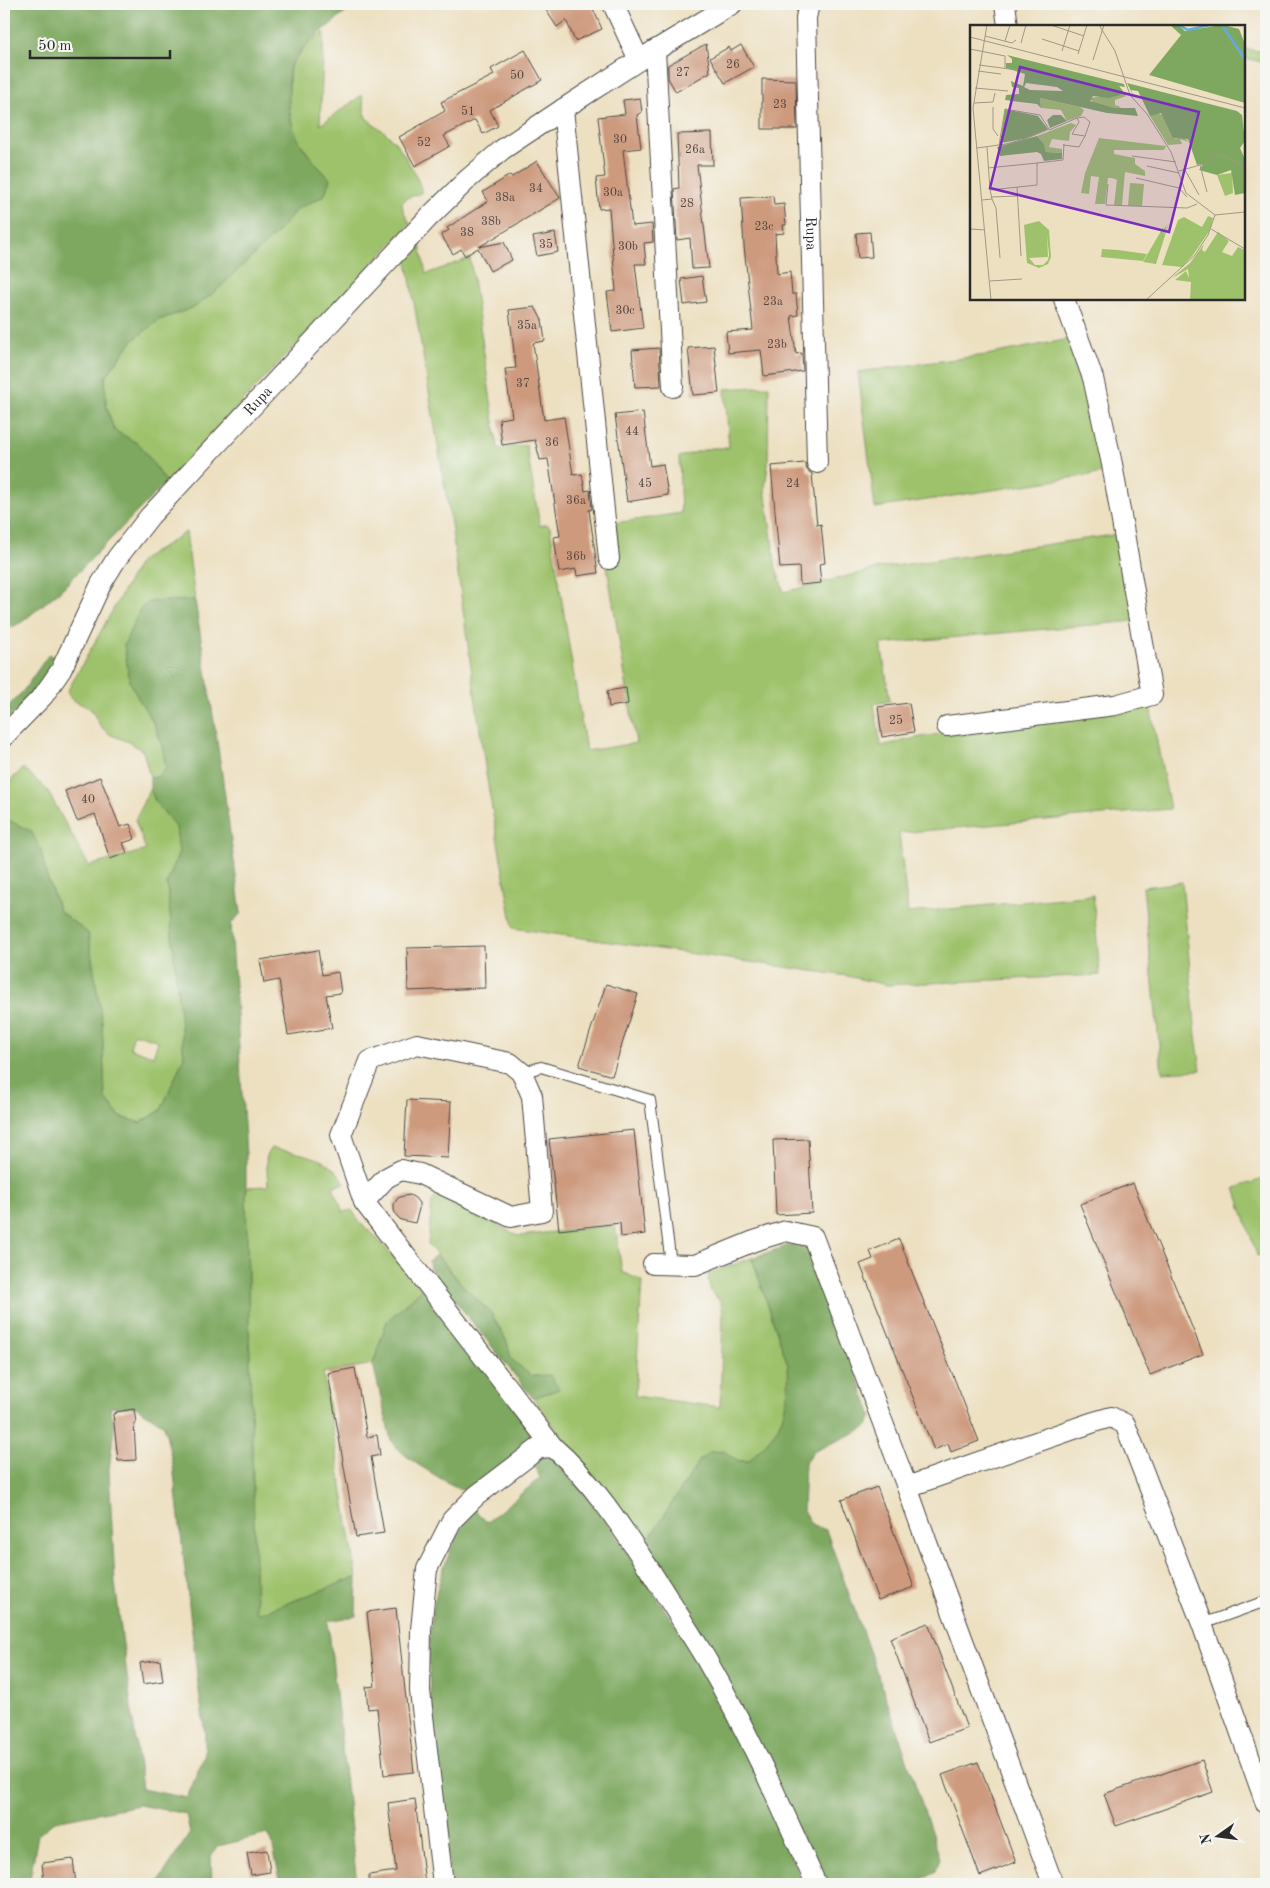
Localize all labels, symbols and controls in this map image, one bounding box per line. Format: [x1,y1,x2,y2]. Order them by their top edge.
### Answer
inset map [970,25,1245,300]
scale bar [30,28,170,60]
text: 50 m [38,39,72,54]
house number: 26 [726,59,740,71]
house number: 27 [676,67,690,79]
house number: 50 [510,69,524,82]
house number: 23 [773,99,787,111]
house number: 51 [461,105,475,118]
house number: 30 [613,134,627,146]
house number: 52 [417,136,431,149]
house number: 26a [685,144,705,156]
house number: 34 [529,183,543,195]
house number: 30a [603,187,623,199]
house number: 38a [495,192,515,204]
house number: 28 [680,198,694,210]
house number: 38b [481,216,501,228]
street label: Rupa [802,216,818,251]
house number: 23c [754,221,774,233]
house number: 38 [460,227,474,239]
house number: 35 [539,238,553,251]
house number: 30b [618,241,638,253]
house number: 23a [763,296,783,308]
house number: 30c [615,305,635,317]
house number: 35a [517,319,537,332]
house number: 23b [767,339,787,351]
house number: 37 [516,378,530,390]
street label: Rupa [242,384,276,419]
house number: 44 [625,426,639,438]
house number: 36 [545,437,559,449]
house number: 45 [638,477,652,490]
house number: 24 [786,478,800,490]
house number: 36a [566,495,586,507]
house number: 36b [566,551,586,563]
house number: 25 [889,714,903,727]
house number: 40 [81,794,95,806]
north arrow [1192,1810,1242,1860]
text: N [1198,1832,1214,1846]

